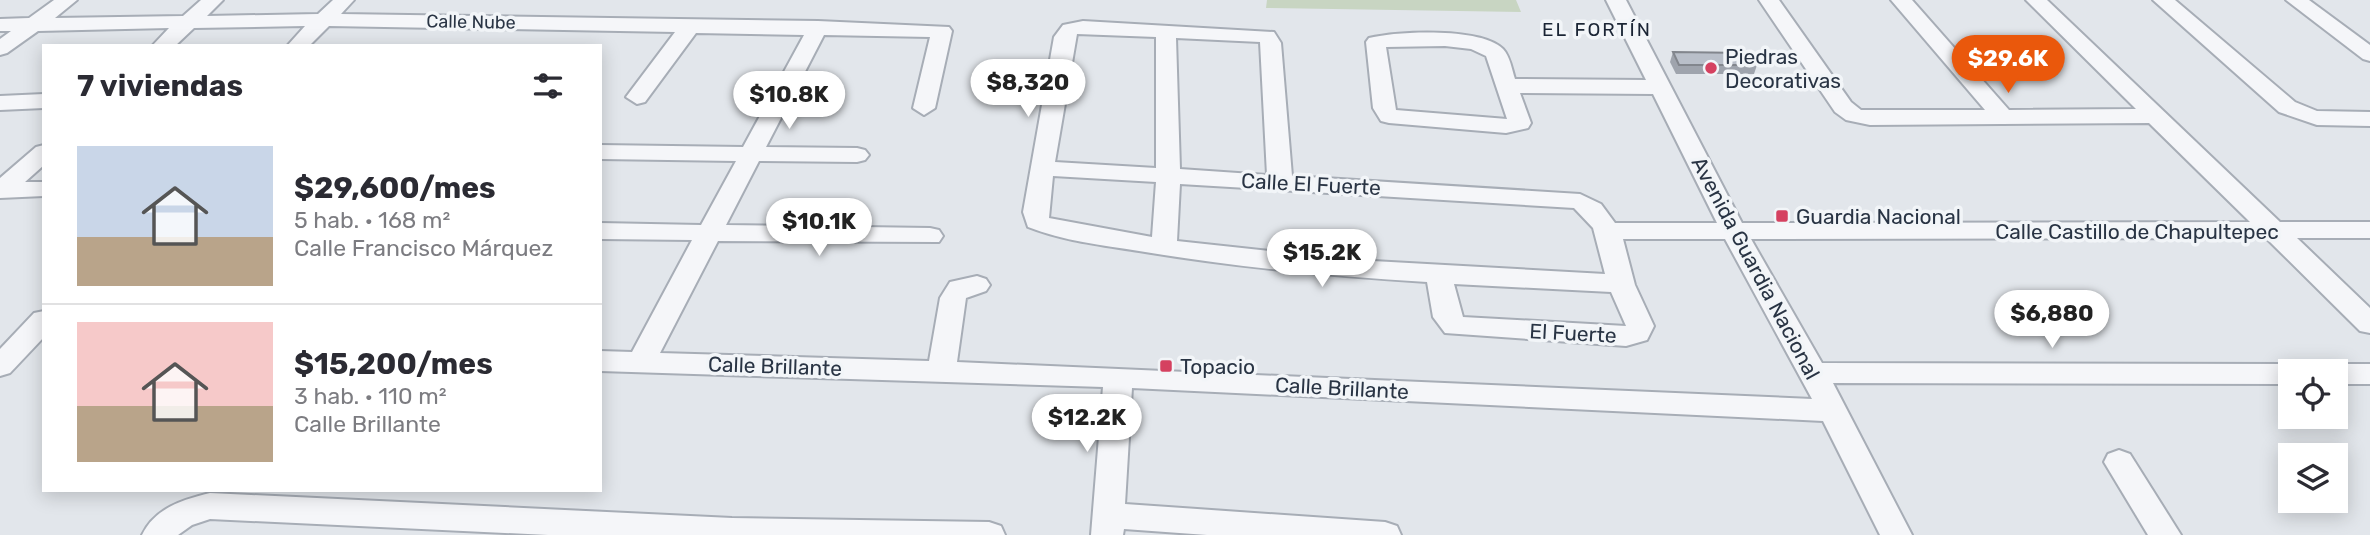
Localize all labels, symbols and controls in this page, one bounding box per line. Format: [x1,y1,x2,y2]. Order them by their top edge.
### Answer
street label: Calle Nube [426,10,516,34]
district label: EL FORTÍN [1542,18,1652,41]
pin: $29.6K [1951,36,2065,95]
place label: Piedras Decorativas [1725,44,1841,93]
text: $29.6K [1968,44,2048,72]
pin: $8,320 [971,60,1085,119]
marker: Piedras Decorativas [1703,60,1719,76]
icon: filters [529,67,567,105]
text: 7 viviendas [77,68,243,104]
text: $8,320 [987,68,1069,96]
pin: $10.8K [732,72,846,131]
text: $10.8K [749,80,829,108]
street label: Avenida Guardia Nacional [1687,152,1825,384]
street label: Calle El Fuerte [1240,168,1382,200]
text: $29,600/mes [294,170,496,206]
icon: home [133,174,217,258]
pin: $10.1K [762,198,876,258]
place label: Guardia Nacional [1796,204,1961,229]
text: 5 hab. · 168 m² [294,206,450,234]
text: $10.1K [782,207,856,235]
marker: Guardia Nacional [1774,208,1790,224]
street label: Calle Castillo de Chapultepec [1995,219,2279,244]
pin: $15.2K [1265,230,1379,289]
text: Calle Francisco Márquez [294,234,553,262]
text: $15.2K [1283,238,1361,266]
pin: $6,880 [1995,290,2109,350]
text: $6,880 [2010,299,2094,327]
street label: El Fuerte [1529,318,1617,348]
text: $15,200/mes [294,346,493,382]
icon: home [133,350,217,434]
street label: Calle Brillante [708,351,842,381]
place label: Topacio [1180,354,1255,379]
marker: Topacio [1158,358,1174,374]
map controls [2278,359,2348,513]
button: locate [2278,359,2348,429]
street label: Calle Brillante [1274,372,1410,404]
text: 3 hab. · 110 m² [294,382,447,410]
pin: $12.2K [1030,394,1144,454]
text: $12.2K [1048,403,1126,431]
text: Calle Brillante [294,410,441,438]
button: layers [2278,443,2348,513]

